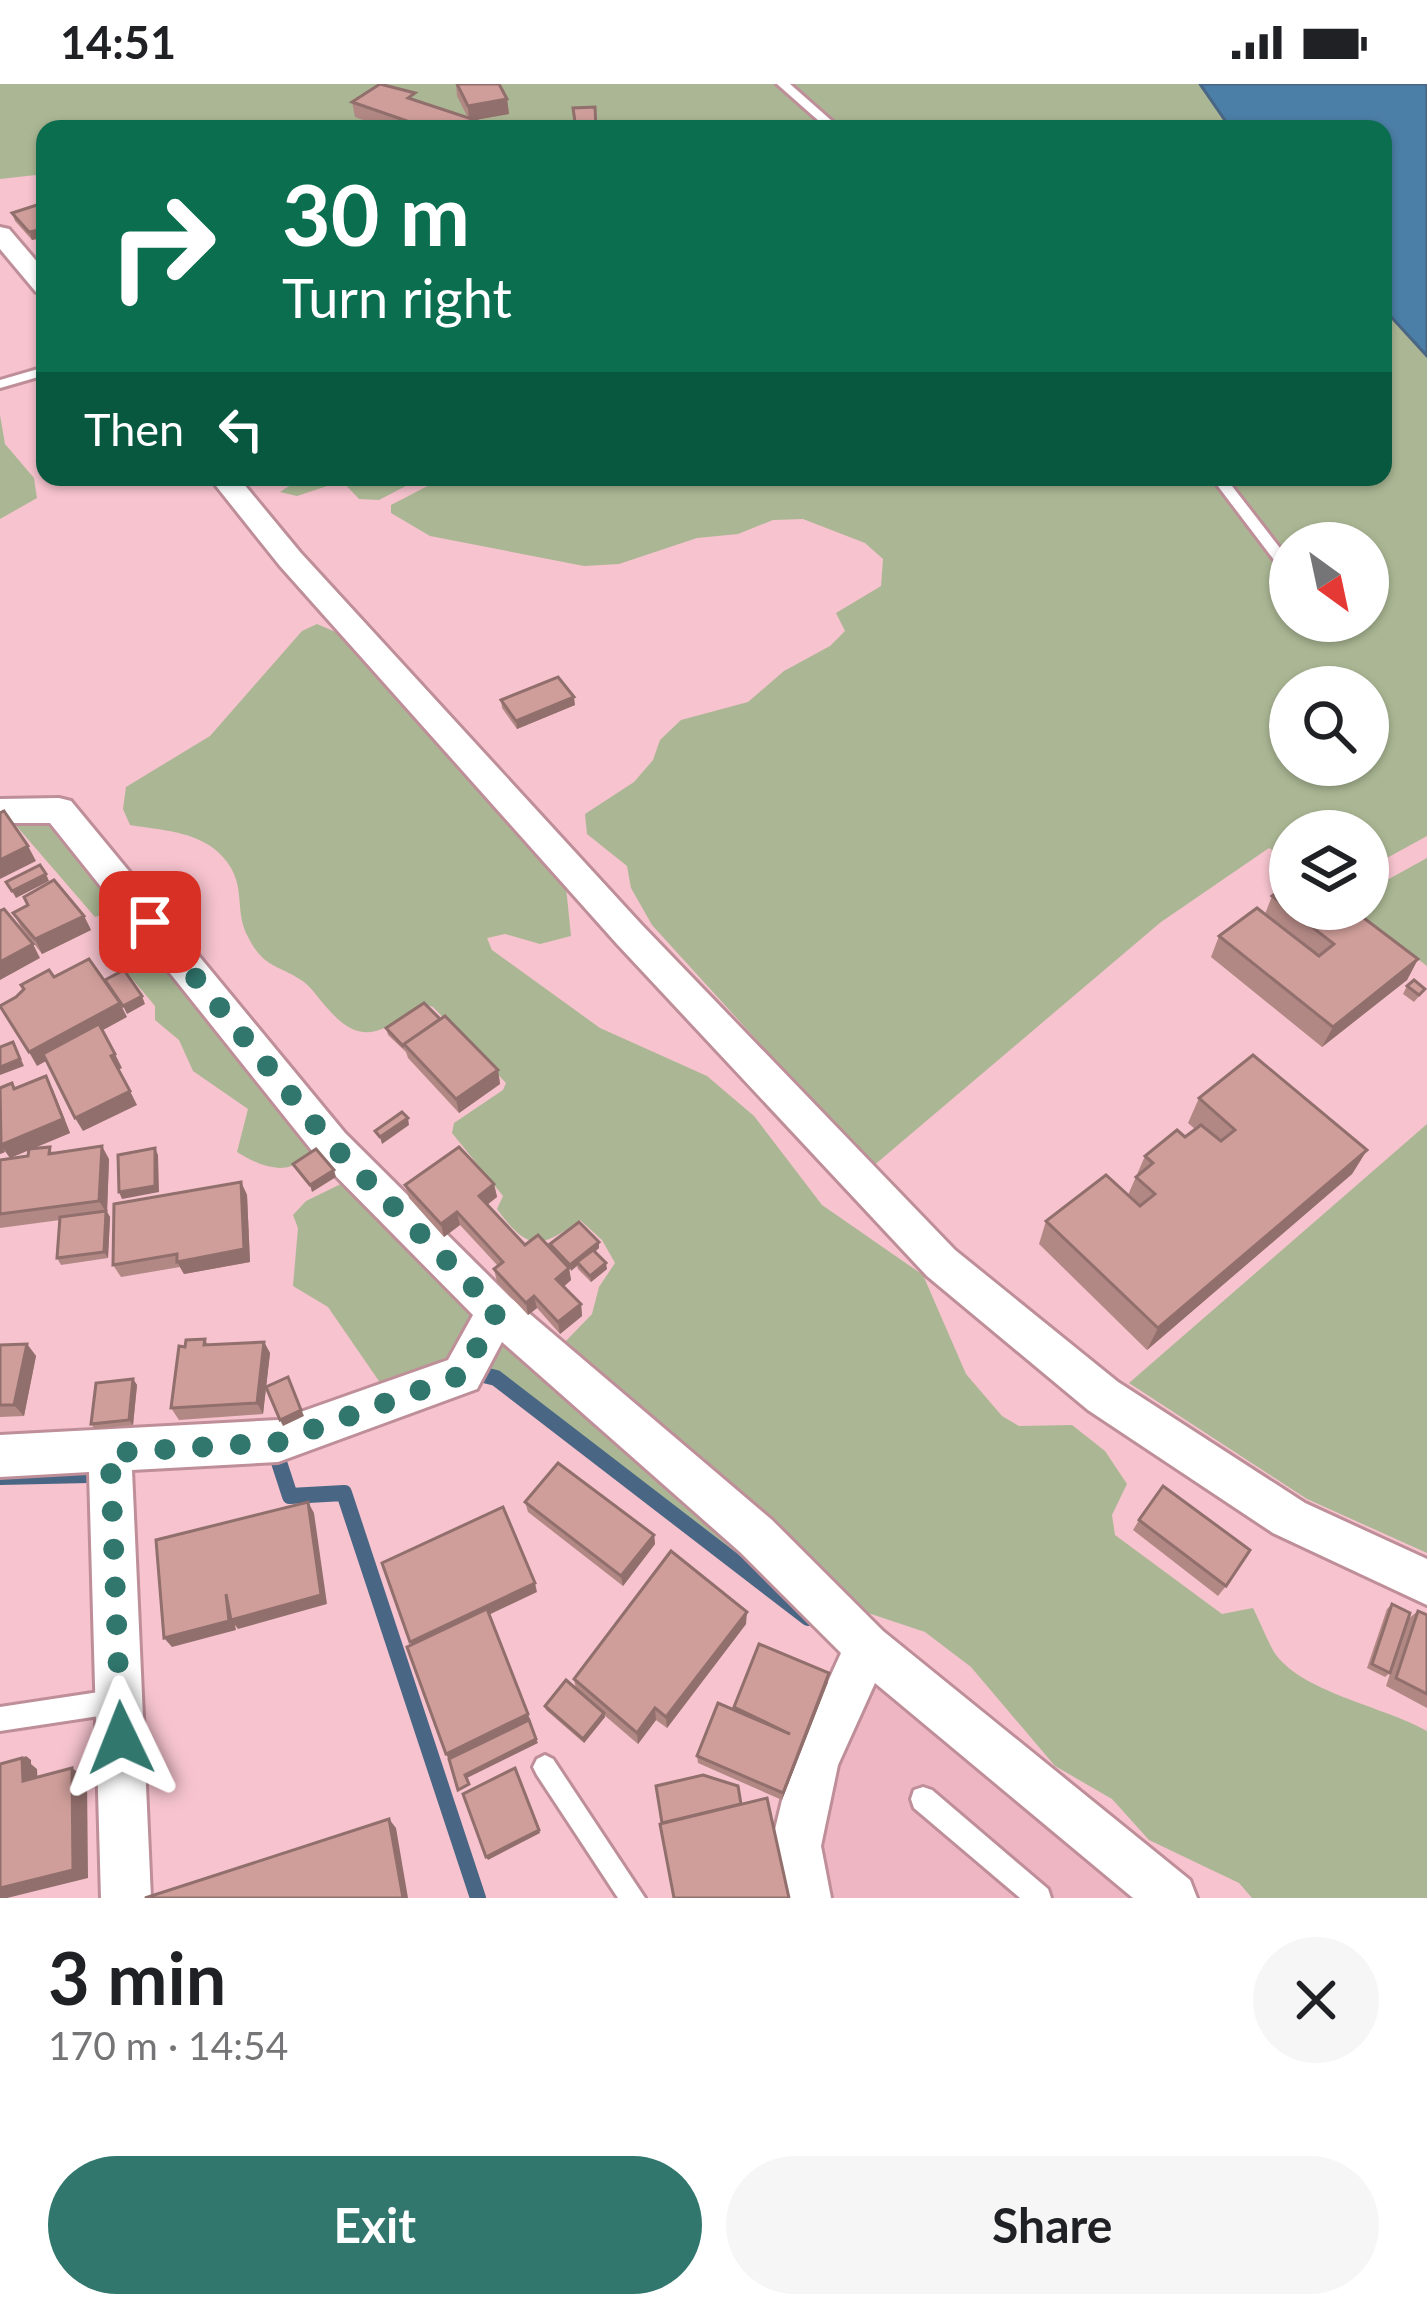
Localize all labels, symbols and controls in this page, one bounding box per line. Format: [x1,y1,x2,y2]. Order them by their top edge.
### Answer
text: 14:51 [60,15,176,69]
text: 30 m [282,163,470,264]
icon: right [84,168,240,324]
text: Turn right [282,265,512,330]
icon: left [208,396,274,462]
text: Then [84,402,184,456]
north arrow [1269,522,1389,642]
map controls [1269,522,1389,930]
button: search [1269,666,1389,786]
button: layers [1269,810,1389,930]
pin [99,871,201,973]
icon: arrive [117,889,183,955]
position arrow [58,1675,184,1801]
text: 3 min [48,1934,226,2020]
button: close [1253,1937,1379,2063]
text: 170 m · 14:54 [48,2022,288,2068]
button: Exit [48,2156,702,2294]
button: Share [726,2156,1379,2294]

